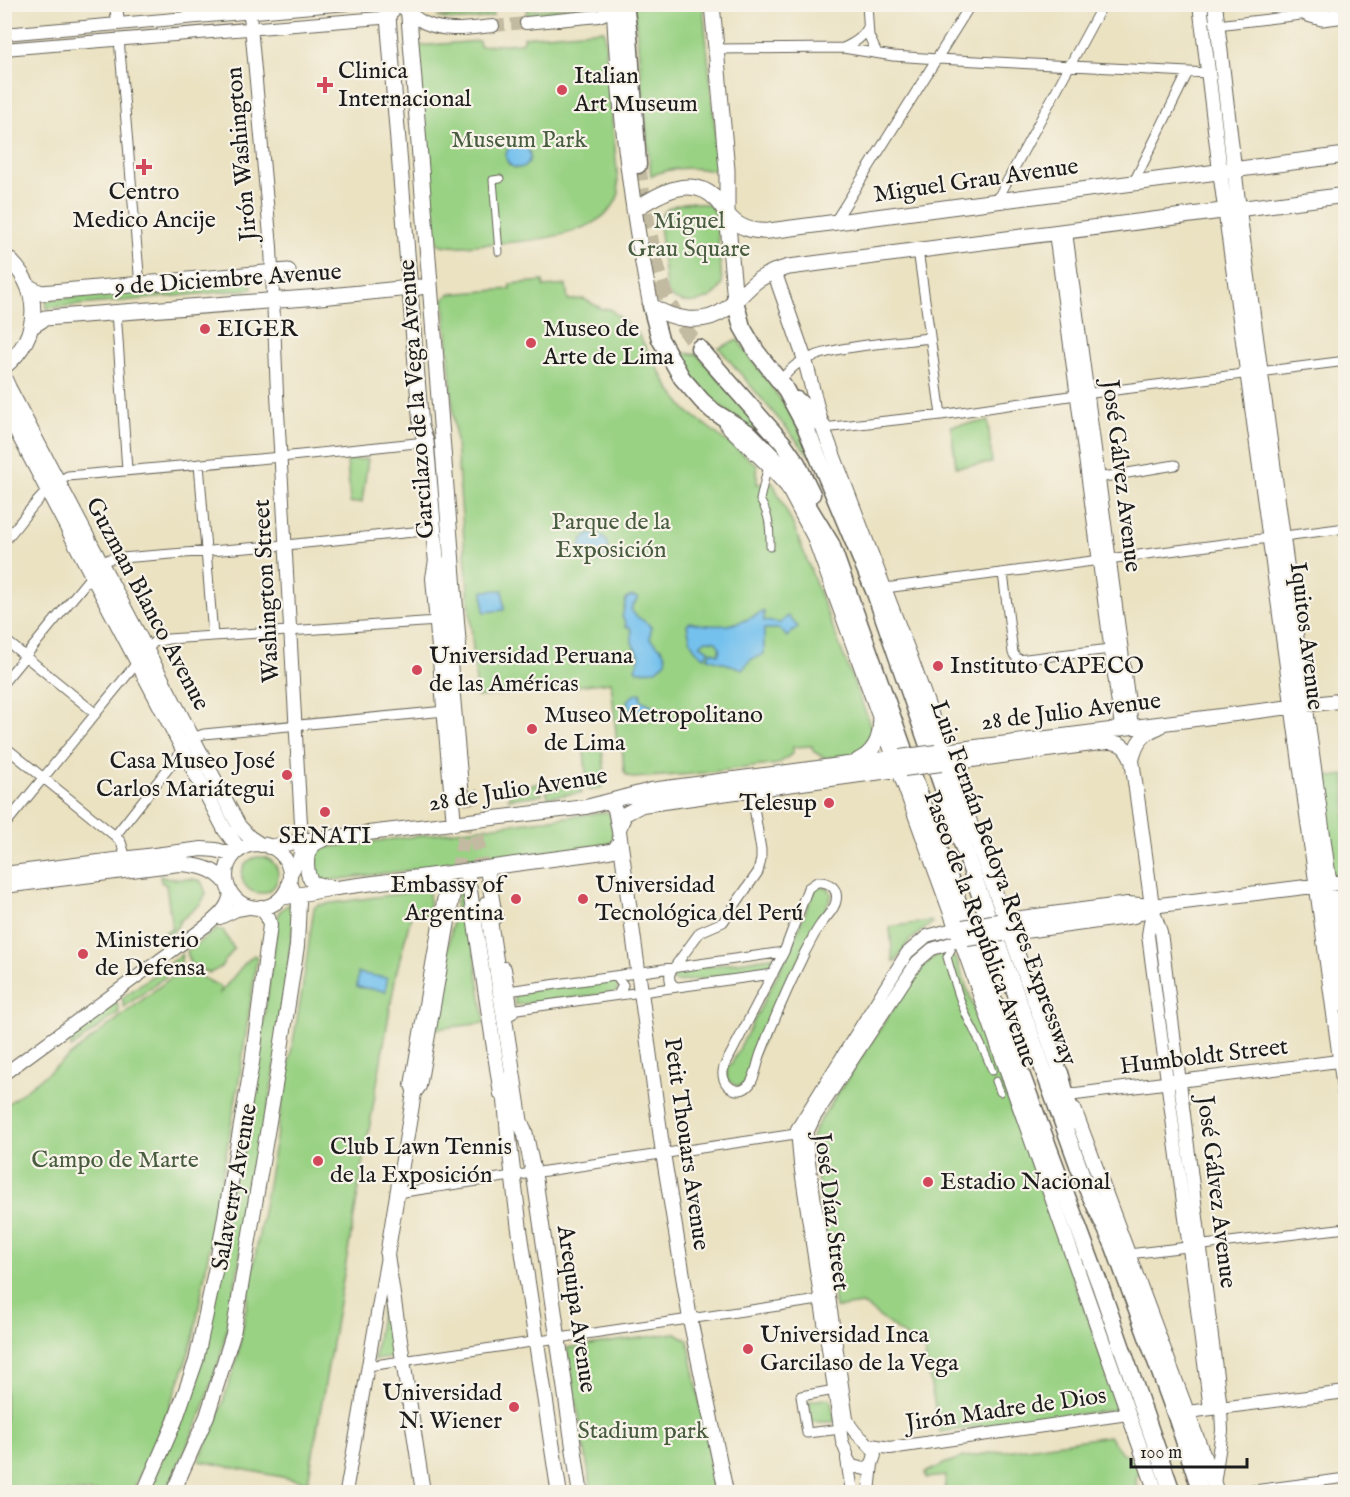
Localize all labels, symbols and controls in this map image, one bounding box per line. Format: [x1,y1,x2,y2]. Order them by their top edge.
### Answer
place label: Clinica Internacional [338,56,472,115]
place label: Italian Art Museum [573,61,698,120]
street label: Jirón Washington [219,65,265,245]
marker: Clinica Internacional [316,76,334,94]
marker: Italian Art Museum [555,83,569,97]
park label: Museum Park [451,125,587,156]
street label: Miguel Grau Avenue [872,151,1080,211]
marker: Centro Medico Ancije [135,158,153,176]
place label: Centro Medico Ancije [72,177,216,236]
park label: Miguel Grau Square [628,206,750,265]
street label: 9 de Diciembre Avenue [112,257,343,303]
street label: Garcilazo de la Vega Avenue [392,258,442,540]
place label: EIGER [217,314,298,345]
place label: Museo de Arte de Lima [542,314,675,373]
marker: EIGER [198,322,212,336]
marker: Museo de Arte de Lima [524,336,538,350]
street label: José Gálvez Avenue [1093,375,1148,574]
street label: Guzman Blanco Avenue [78,492,216,716]
street label: Washington Street [247,498,287,684]
park label: Parque de la Exposición [551,507,671,566]
street label: Iquitos Avenue [1282,560,1330,712]
place label: Universidad Peruana de las Américas [429,641,634,700]
place label: Instituto CAPECO [950,651,1144,682]
marker: Instituto CAPECO [931,659,945,673]
marker: Universidad Peruana de las Américas [410,663,424,677]
street label: 28 de Julio Avenue [979,686,1163,738]
street label: Luis Fernán Bedoya Reyes Expressway [922,696,1084,1070]
place label: Museo Metropolitano de Lima [544,700,763,759]
marker: Museo Metropolitano de Lima [525,722,539,736]
place label: Casa Museo José Carlos Mariátegui [96,746,275,805]
street label: 28 de Julio Avenue [426,761,610,819]
marker: Casa Museo José Carlos Mariátegui [280,768,294,782]
street label: Paseo de la República Avenue [915,786,1045,1072]
place label: Telesup [739,788,817,819]
marker: Telesup [822,796,836,810]
marker: SENATI [318,805,332,819]
place label: SENATI [279,821,371,852]
place label: Embassy of Argentina [390,870,508,929]
place label: Universidad Tecnológica del Perú [595,870,803,929]
marker: Embassy of Argentina [509,892,523,906]
marker: Universidad Tecnológica del Perú [576,892,590,906]
place label: Ministerio de Defensa [95,925,206,984]
marker: Ministerio de Defensa [76,947,90,961]
street label: Humboldt Street [1118,1031,1290,1083]
street label: Petit Thouars Avenue [656,1036,716,1252]
street label: José Gálvez Avenue [1188,1091,1243,1290]
street label: Salaverry Avenue [205,1101,265,1273]
street label: José Díaz Street [806,1128,856,1293]
place label: Club Lawn Tennis de la Exposición [330,1132,512,1191]
park label: Campo de Marte [31,1145,199,1176]
marker: Club Lawn Tennis de la Exposición [311,1154,325,1168]
place label: Estadio Nacional [940,1167,1111,1198]
marker: Estadio Nacional [921,1175,935,1189]
street label: Arequipa Avenue [549,1222,603,1395]
place label: Universidad Inca Garcilaso de la Vega [760,1320,959,1379]
marker: Universidad Inca Garcilaso de la Vega [741,1342,755,1356]
place label: Universidad N. Wiener [382,1378,502,1437]
street label: Jirón Madre de Dios [901,1381,1108,1440]
marker: Universidad N. Wiener [507,1400,521,1414]
park label: Stadium park [577,1416,709,1447]
scale bar [1131,1431,1246,1469]
text: 100 m [1140,1442,1182,1465]

